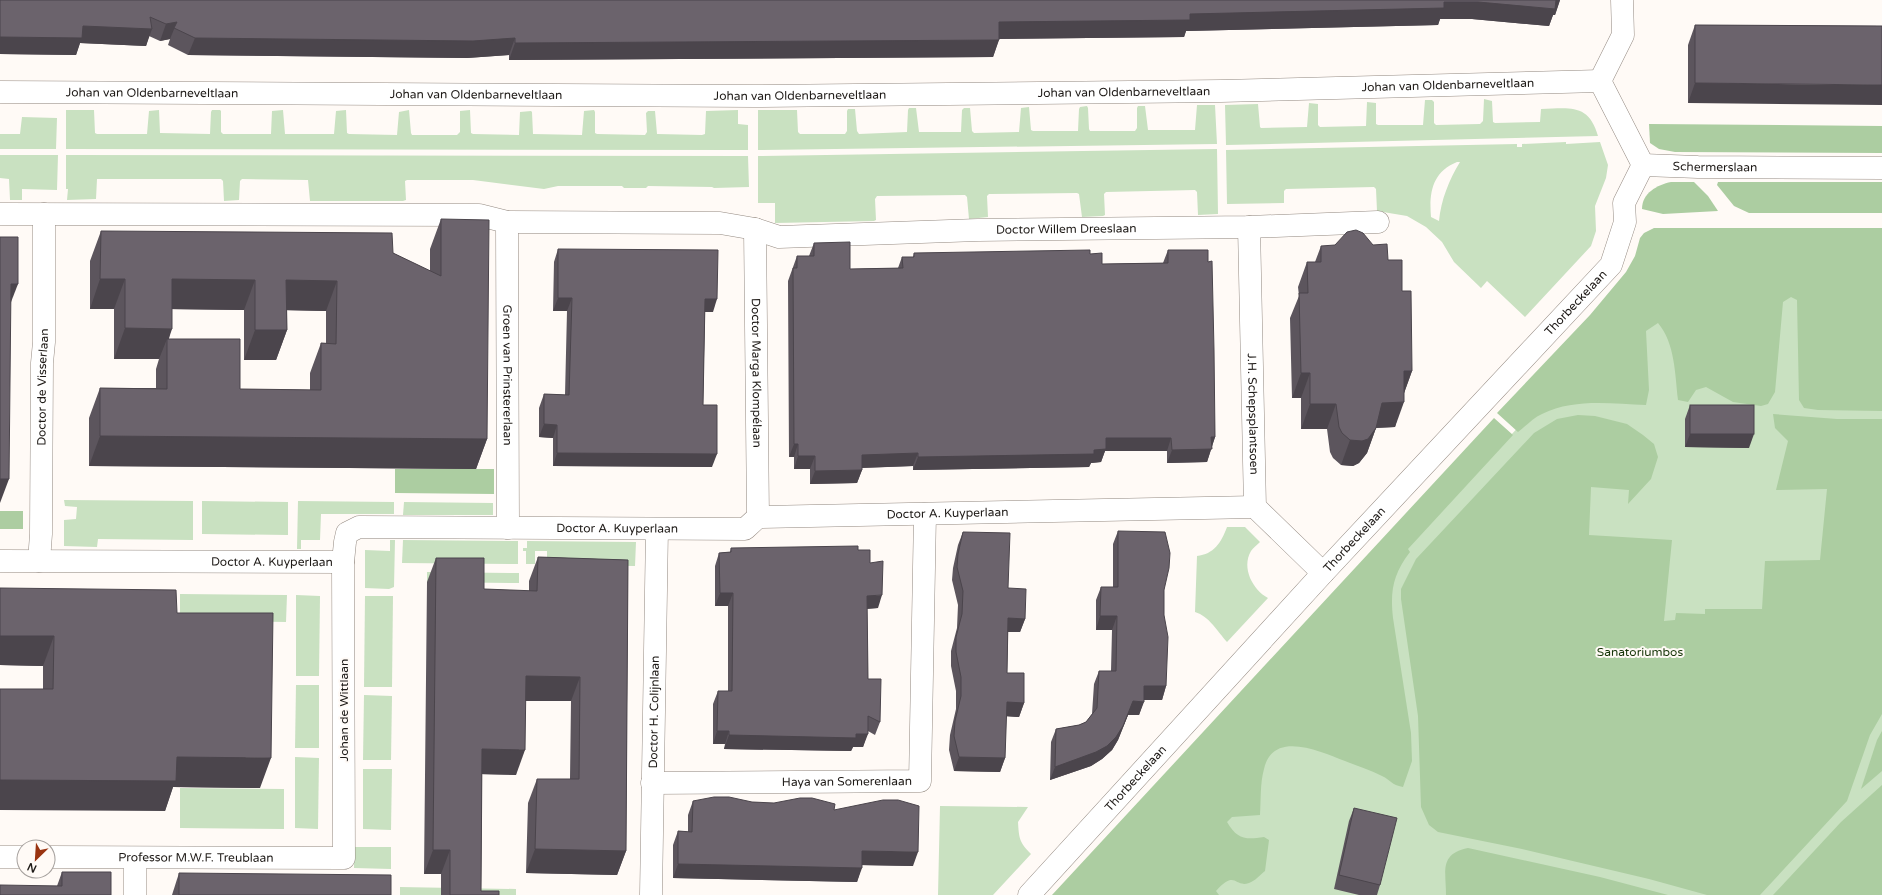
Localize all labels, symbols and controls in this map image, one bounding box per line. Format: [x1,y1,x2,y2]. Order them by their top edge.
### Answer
street label: Johan van Oldenbarneveltlaan [1361,76,1534,94]
street label: Johan van Oldenbarneveltlaan [1038,84,1210,100]
street label: Johan van Oldenbarneveltlaan [66,85,238,100]
street label: Johan van Oldenbarneveltlaan [390,87,562,102]
street label: Johan van Oldenbarneveltlaan [714,88,886,103]
street label: Schermerslaan [1672,159,1757,174]
street label: Doctor Willem Dreeslaan [996,221,1137,237]
street label: Thorbeckelaan [1542,267,1610,338]
street label: Doctor Marga Klompélaan [749,298,764,448]
street label: Groen van Prinstererlaan [500,304,515,446]
street label: Doctor de Visserlaan [35,328,51,446]
street label: J.H. Schepsplantsoen [1245,353,1261,475]
street label: Thorbeckelaan [1320,504,1388,575]
street label: Doctor A. Kuyperlaan [886,505,1009,521]
street label: Doctor A. Kuyperlaan [556,521,678,536]
street label: Doctor A. Kuyperlaan [211,555,333,569]
park label: Sanatoriumbos [1597,645,1683,659]
street label: Doctor H. Colijnlaan [646,655,662,769]
street label: Johan de Wittlaan [337,659,351,761]
street label: Thorbeckelaan [1102,742,1169,814]
street label: Haya van Somerenlaan [782,774,912,789]
north arrow [16,839,56,879]
street label: Professor M.W.F. Treublaan [118,850,274,865]
text: N [25,860,39,875]

